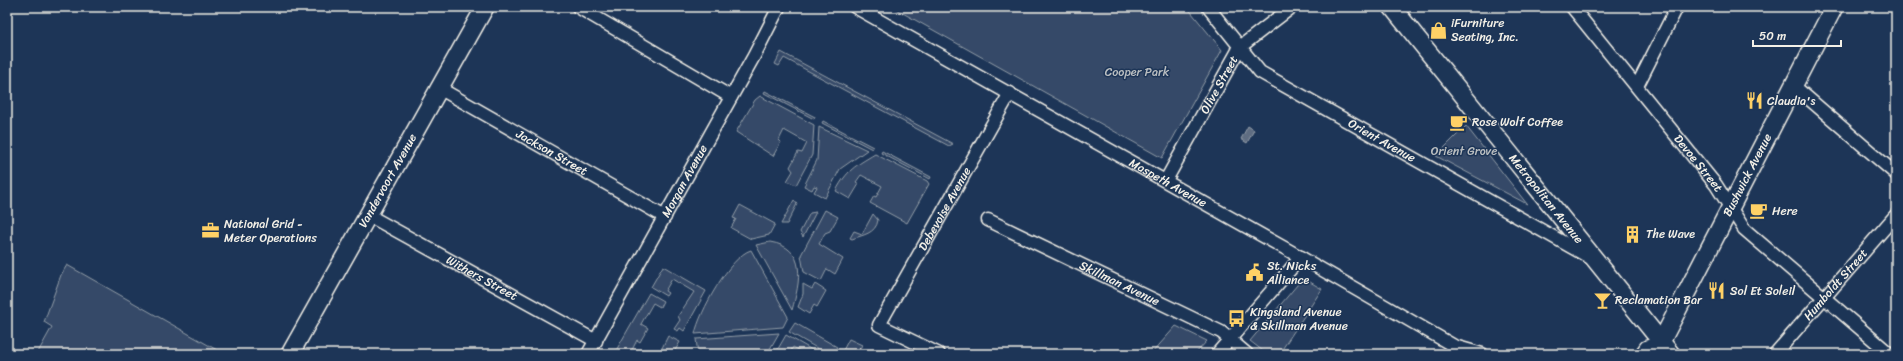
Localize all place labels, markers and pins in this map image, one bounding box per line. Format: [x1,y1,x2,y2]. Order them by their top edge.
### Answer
place label: iFurniture Seating, Inc. [1451,12,1519,48]
shop icon: iFurniture Seating, Inc. [1428,20,1448,40]
place label: Claudia's [1767,90,1816,112]
restaurant icon: Claudia's [1744,91,1764,111]
place label: Rose Wolf Coffee [1472,111,1563,133]
cafe icon: Rose Wolf Coffee [1449,112,1469,132]
place label: Here [1772,200,1798,222]
cafe icon: Here [1749,201,1769,221]
place label: National Grid - Meter Operations [224,213,317,249]
office icon: National Grid - Meter Operations [201,221,221,241]
place label: The Wave [1646,223,1695,245]
building icon: The Wave [1623,224,1643,244]
place label: St. Nicks Alliance [1266,255,1317,291]
public building icon: St. Nicks Alliance [1244,263,1264,283]
place label: Sol Et Soleil [1730,280,1796,302]
restaurant icon: Sol Et Soleil [1707,281,1727,301]
place label: Reclamation Bar [1615,289,1703,311]
bar icon: Reclamation Bar [1592,290,1612,310]
place label: Kingsland Avenue & Skillman Avenue [1250,301,1348,337]
bus stop icon: Kingsland Avenue & Skillman Avenue [1227,309,1247,329]

